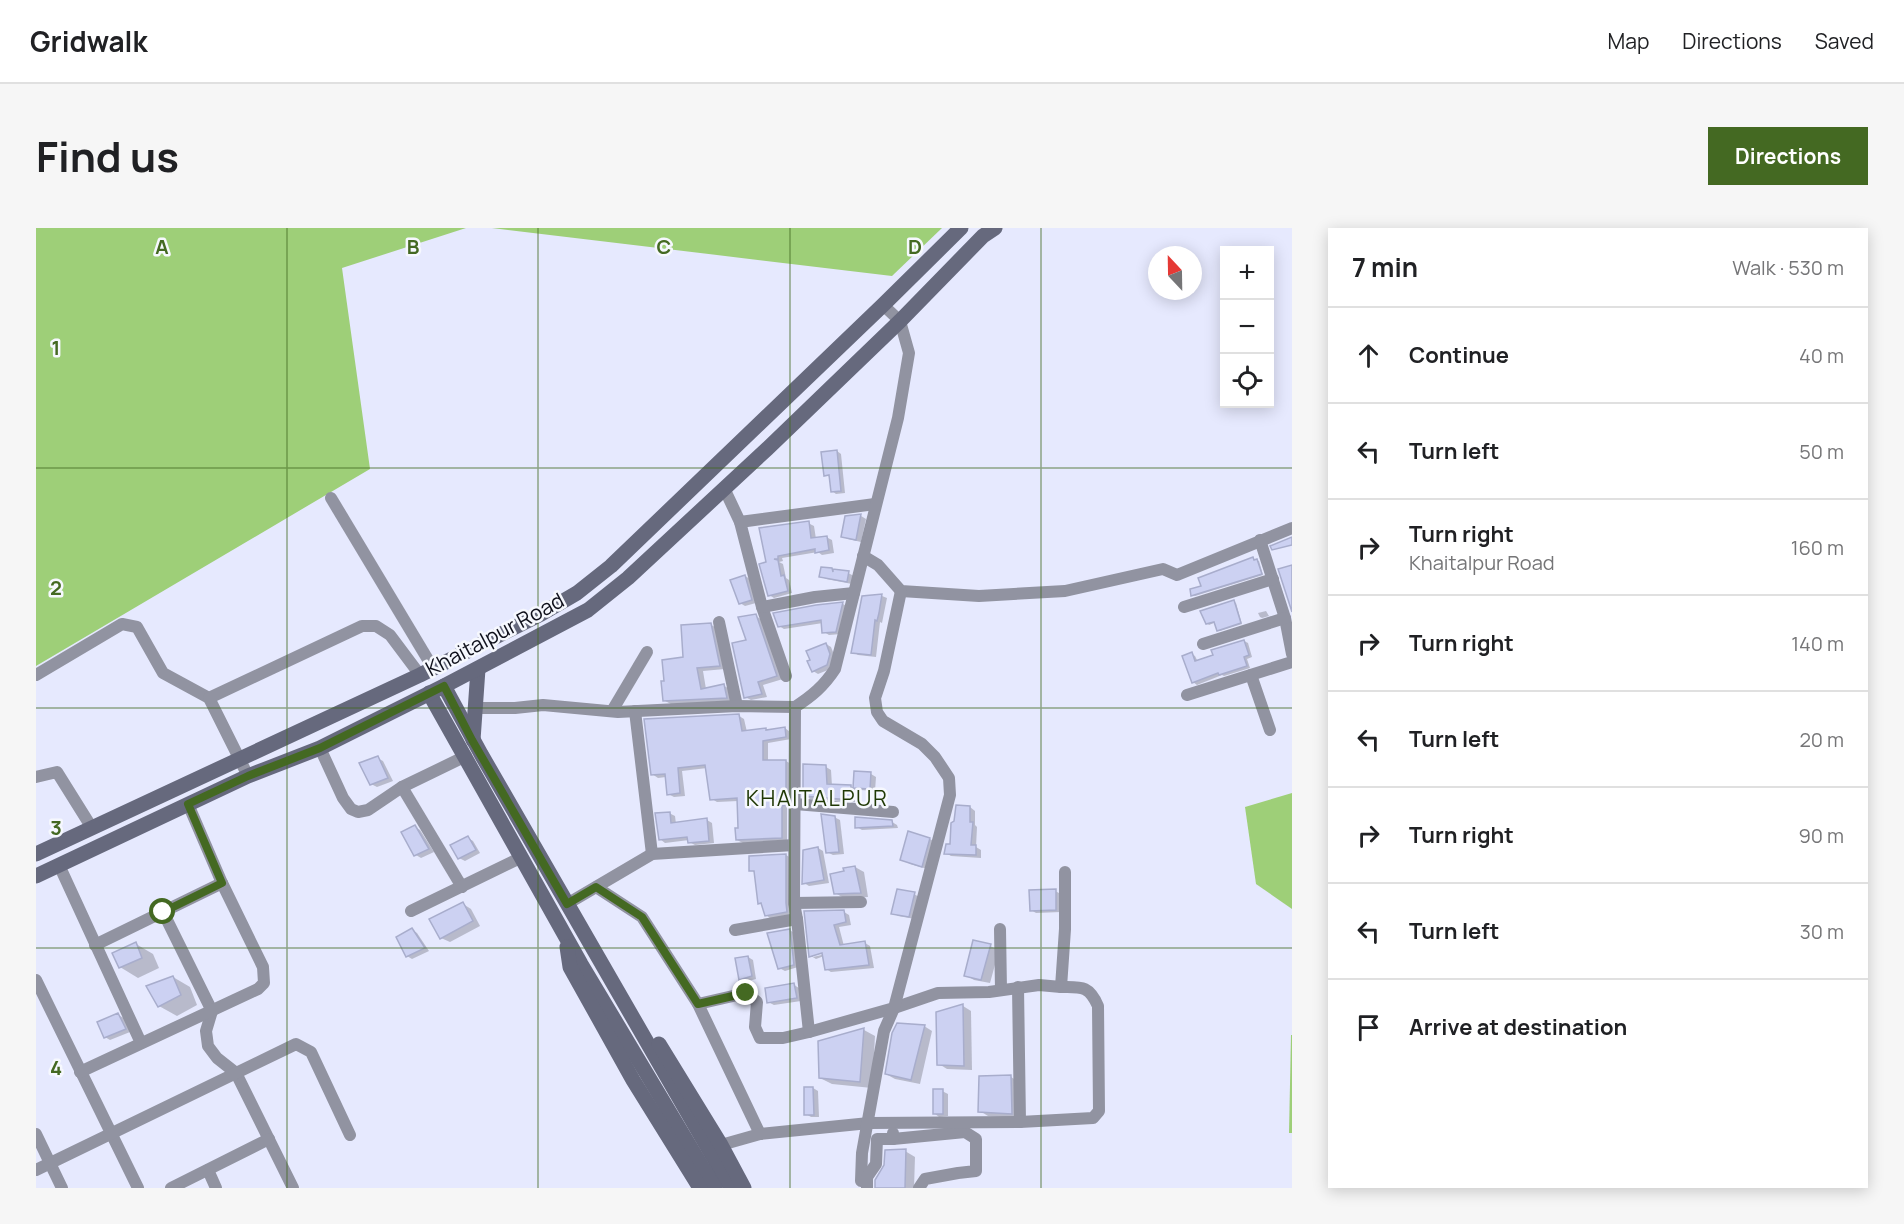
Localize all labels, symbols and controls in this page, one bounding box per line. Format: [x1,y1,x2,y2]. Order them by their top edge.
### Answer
text: Gridwalk [30,22,147,60]
text: Map [1608,27,1649,55]
text: Directions [1682,27,1782,55]
text: Saved [1815,27,1874,55]
text: Find us [36,127,179,185]
button: Directions [1708,127,1868,185]
text: A [155,233,169,260]
text: B [407,233,420,260]
text: C [657,233,671,260]
text: D [908,233,922,260]
north arrow [1148,246,1202,300]
map controls [1220,246,1274,408]
button: + [1220,246,1274,300]
text: 7 min [1352,249,1418,285]
text: Walk · 530 m [1732,254,1844,281]
button: − [1220,300,1274,354]
text: 1 [52,334,60,361]
icon: ahead [1352,339,1385,372]
text: Continue [1409,340,1509,370]
text: 40 m [1799,342,1844,369]
button: locate [1220,354,1274,408]
icon: left [1352,435,1385,468]
text: Turn left [1409,436,1499,466]
text: 50 m [1799,438,1844,465]
text: Turn right [1409,519,1514,549]
icon: right [1352,531,1385,564]
text: 160 m [1791,534,1844,561]
text: Khaitalpur Road [1409,549,1555,576]
text: 2 [50,574,62,601]
street label: Khaitalpur Road [420,586,569,682]
icon: right [1352,627,1385,660]
text: Turn right [1409,628,1514,658]
text: 140 m [1791,630,1844,657]
icon: left [1352,723,1385,756]
text: Turn left [1409,724,1499,754]
text: 20 m [1799,726,1844,753]
district label: KHAITALPUR [746,783,888,813]
text: 3 [50,814,62,841]
icon: right [1352,819,1385,852]
text: Turn right [1409,820,1514,850]
text: 90 m [1798,822,1844,849]
route start [149,898,175,924]
icon: left [1352,915,1385,948]
text: Turn left [1409,916,1499,946]
text: 30 m [1800,918,1844,945]
route end [732,979,758,1005]
icon: arrive [1352,1011,1385,1044]
text: Arrive at destination [1409,1012,1627,1042]
text: 4 [50,1054,62,1081]

